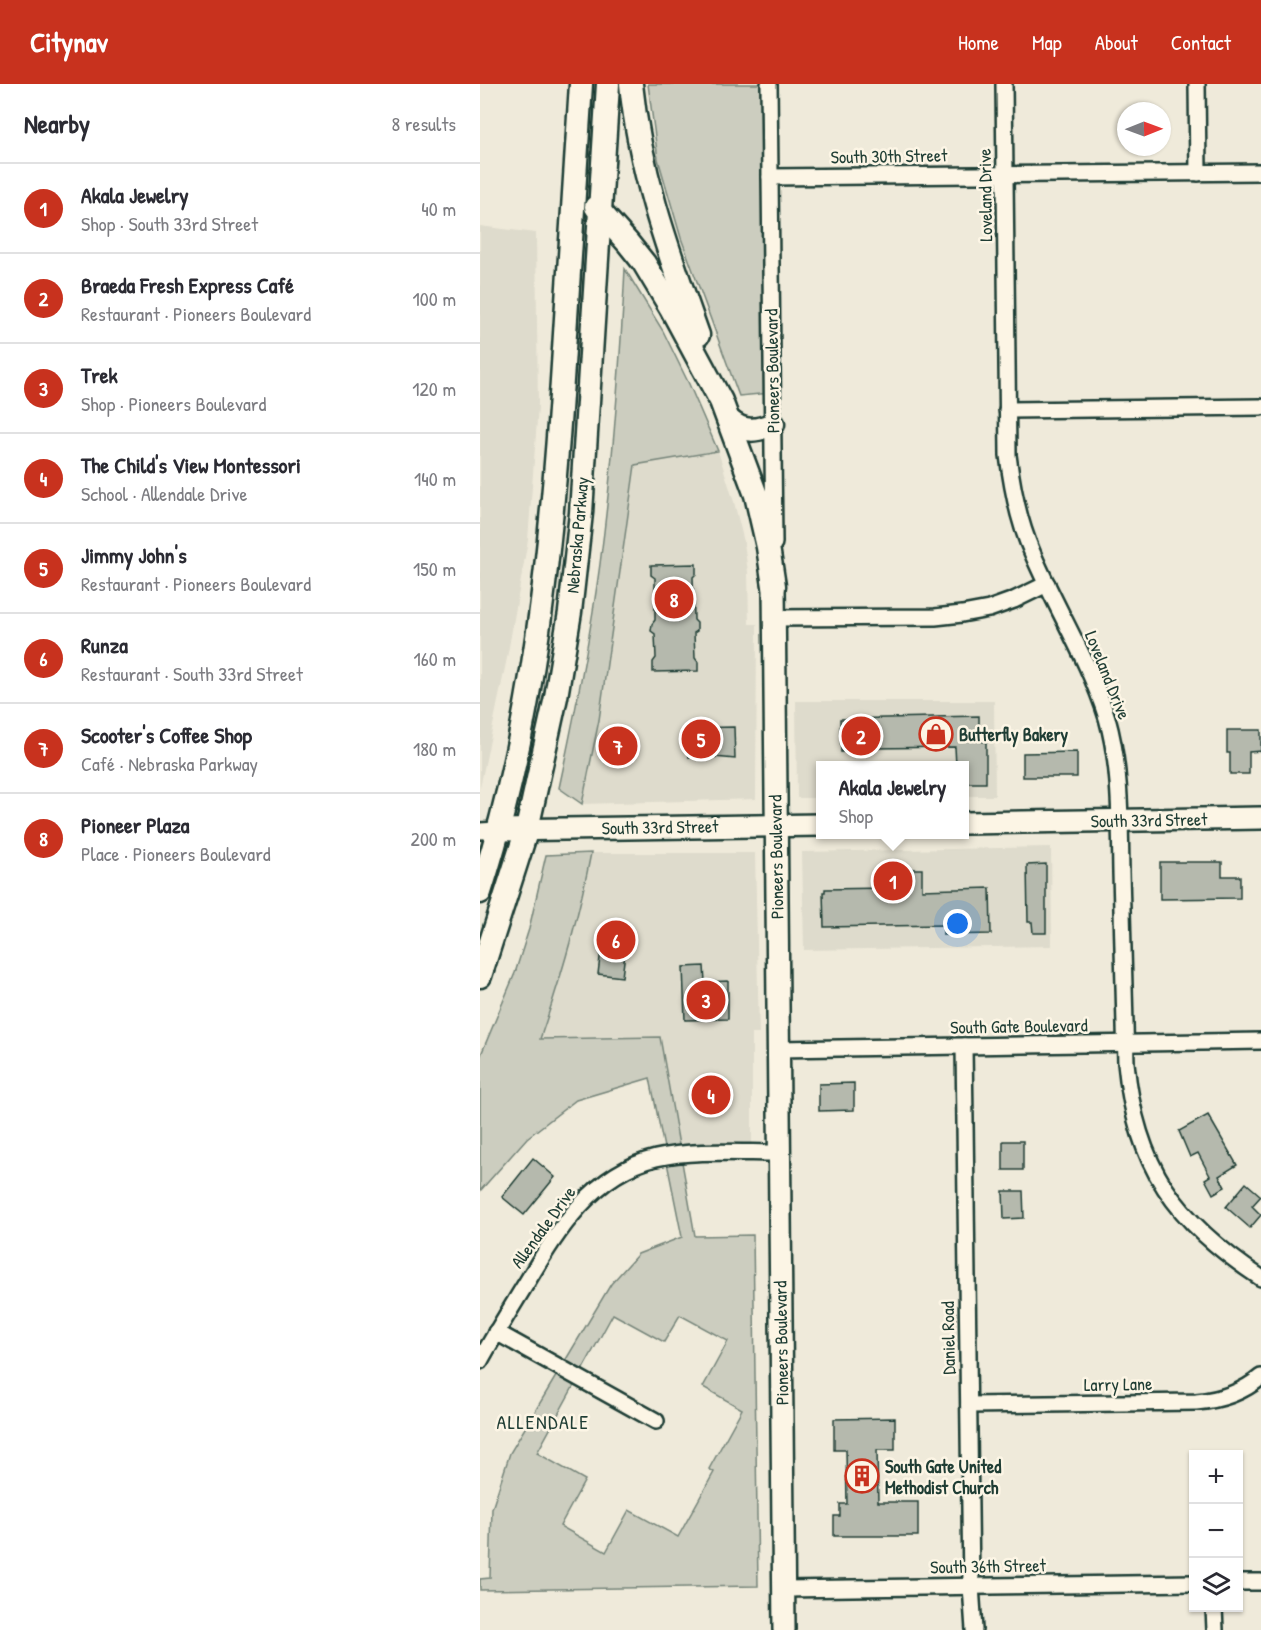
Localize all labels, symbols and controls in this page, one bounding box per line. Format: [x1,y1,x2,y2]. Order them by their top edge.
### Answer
text: Citynav [30,23,108,61]
text: Home [958,28,999,57]
text: Map [1032,28,1062,57]
text: About [1095,28,1138,57]
text: Contact [1171,28,1231,57]
north arrow [1117,102,1171,156]
text: Nearby [24,106,90,141]
text: 8 results [391,110,456,137]
street label: South 30th Street [831,142,948,170]
street label: Loveland Drive [972,148,998,242]
text: Akala Jewelry [81,180,189,210]
text: 1 [40,195,47,222]
text: 40 m [421,195,456,222]
text: Shop · South 33rd Street [81,210,258,237]
text: Braeda Fresh Express Café [81,270,294,300]
text: 2 [39,285,48,312]
text: 100 m [413,285,456,312]
text: Restaurant · Pioneers Boulevard [81,300,311,327]
street label: Pioneers Boulevard [758,309,786,433]
text: Trek [81,360,118,390]
text: 3 [39,375,48,402]
text: 120 m [412,375,456,402]
text: Shop · Pioneers Boulevard [81,390,266,417]
text: The Child's View Montessori [81,450,301,480]
text: 4 [40,465,47,492]
text: 140 m [414,465,456,492]
street label: Nebraska Parkway [559,475,595,594]
text: School · Allendale Drive [81,480,248,507]
text: Jimmy John's [81,540,187,570]
text: 5 [39,555,48,582]
text: 150 m [413,555,456,582]
text: Restaurant · Pioneers Boulevard [81,570,311,597]
pin: 8 [654,576,694,622]
street label: Loveland Drive [1079,627,1137,723]
text: Runza [81,630,128,660]
text: 6 [40,645,47,672]
text: 160 m [414,645,456,672]
text: Restaurant · South 33rd Street [81,660,303,687]
pin: 2 [842,714,880,758]
pin: 5 [682,716,720,762]
shop icon: Butterfly Bakery [918,716,954,752]
text: Scooter's Coffee Shop [81,720,252,750]
place label: Butterfly Bakery [959,722,1069,748]
pin: 7 [598,724,638,768]
text: 7 [39,735,48,762]
text: 180 m [413,735,456,762]
text: Café · Nebraska Parkway [81,750,258,777]
popup [816,761,969,839]
text: Akala Jewelry [839,772,946,802]
street label: Pioneers Boulevard [762,795,790,919]
text: Shop [839,802,873,829]
street label: South 33rd Street [1090,806,1208,834]
text: Pioneer Plaza [81,810,189,840]
street label: South 33rd Street [601,813,719,841]
text: 8 [39,825,48,852]
text: 200 m [411,825,456,852]
text: Place · Pioneers Boulevard [81,840,271,867]
pin: 1 [874,858,912,904]
your location [943,909,972,938]
pin: 6 [596,918,636,962]
pin: 3 [686,978,726,1022]
street label: South Gate Boulevard [950,1012,1088,1040]
pin: 4 [692,1072,730,1118]
street label: Allendale Drive [505,1181,581,1273]
street label: Pioneers Boulevard [767,1281,795,1405]
street label: Daniel Road [935,1301,961,1375]
street label: Larry Lane [1084,1371,1152,1397]
district label: ALLENDALE [496,1408,590,1435]
map controls [1189,1450,1243,1612]
button: + [1189,1450,1243,1504]
place label: South Gate United Methodist Church [885,1454,1001,1500]
building icon: South Gate United Methodist Church [844,1458,880,1494]
button: − [1189,1504,1243,1558]
street label: South 36th Street [930,1552,1047,1580]
button: layers [1189,1558,1243,1612]

